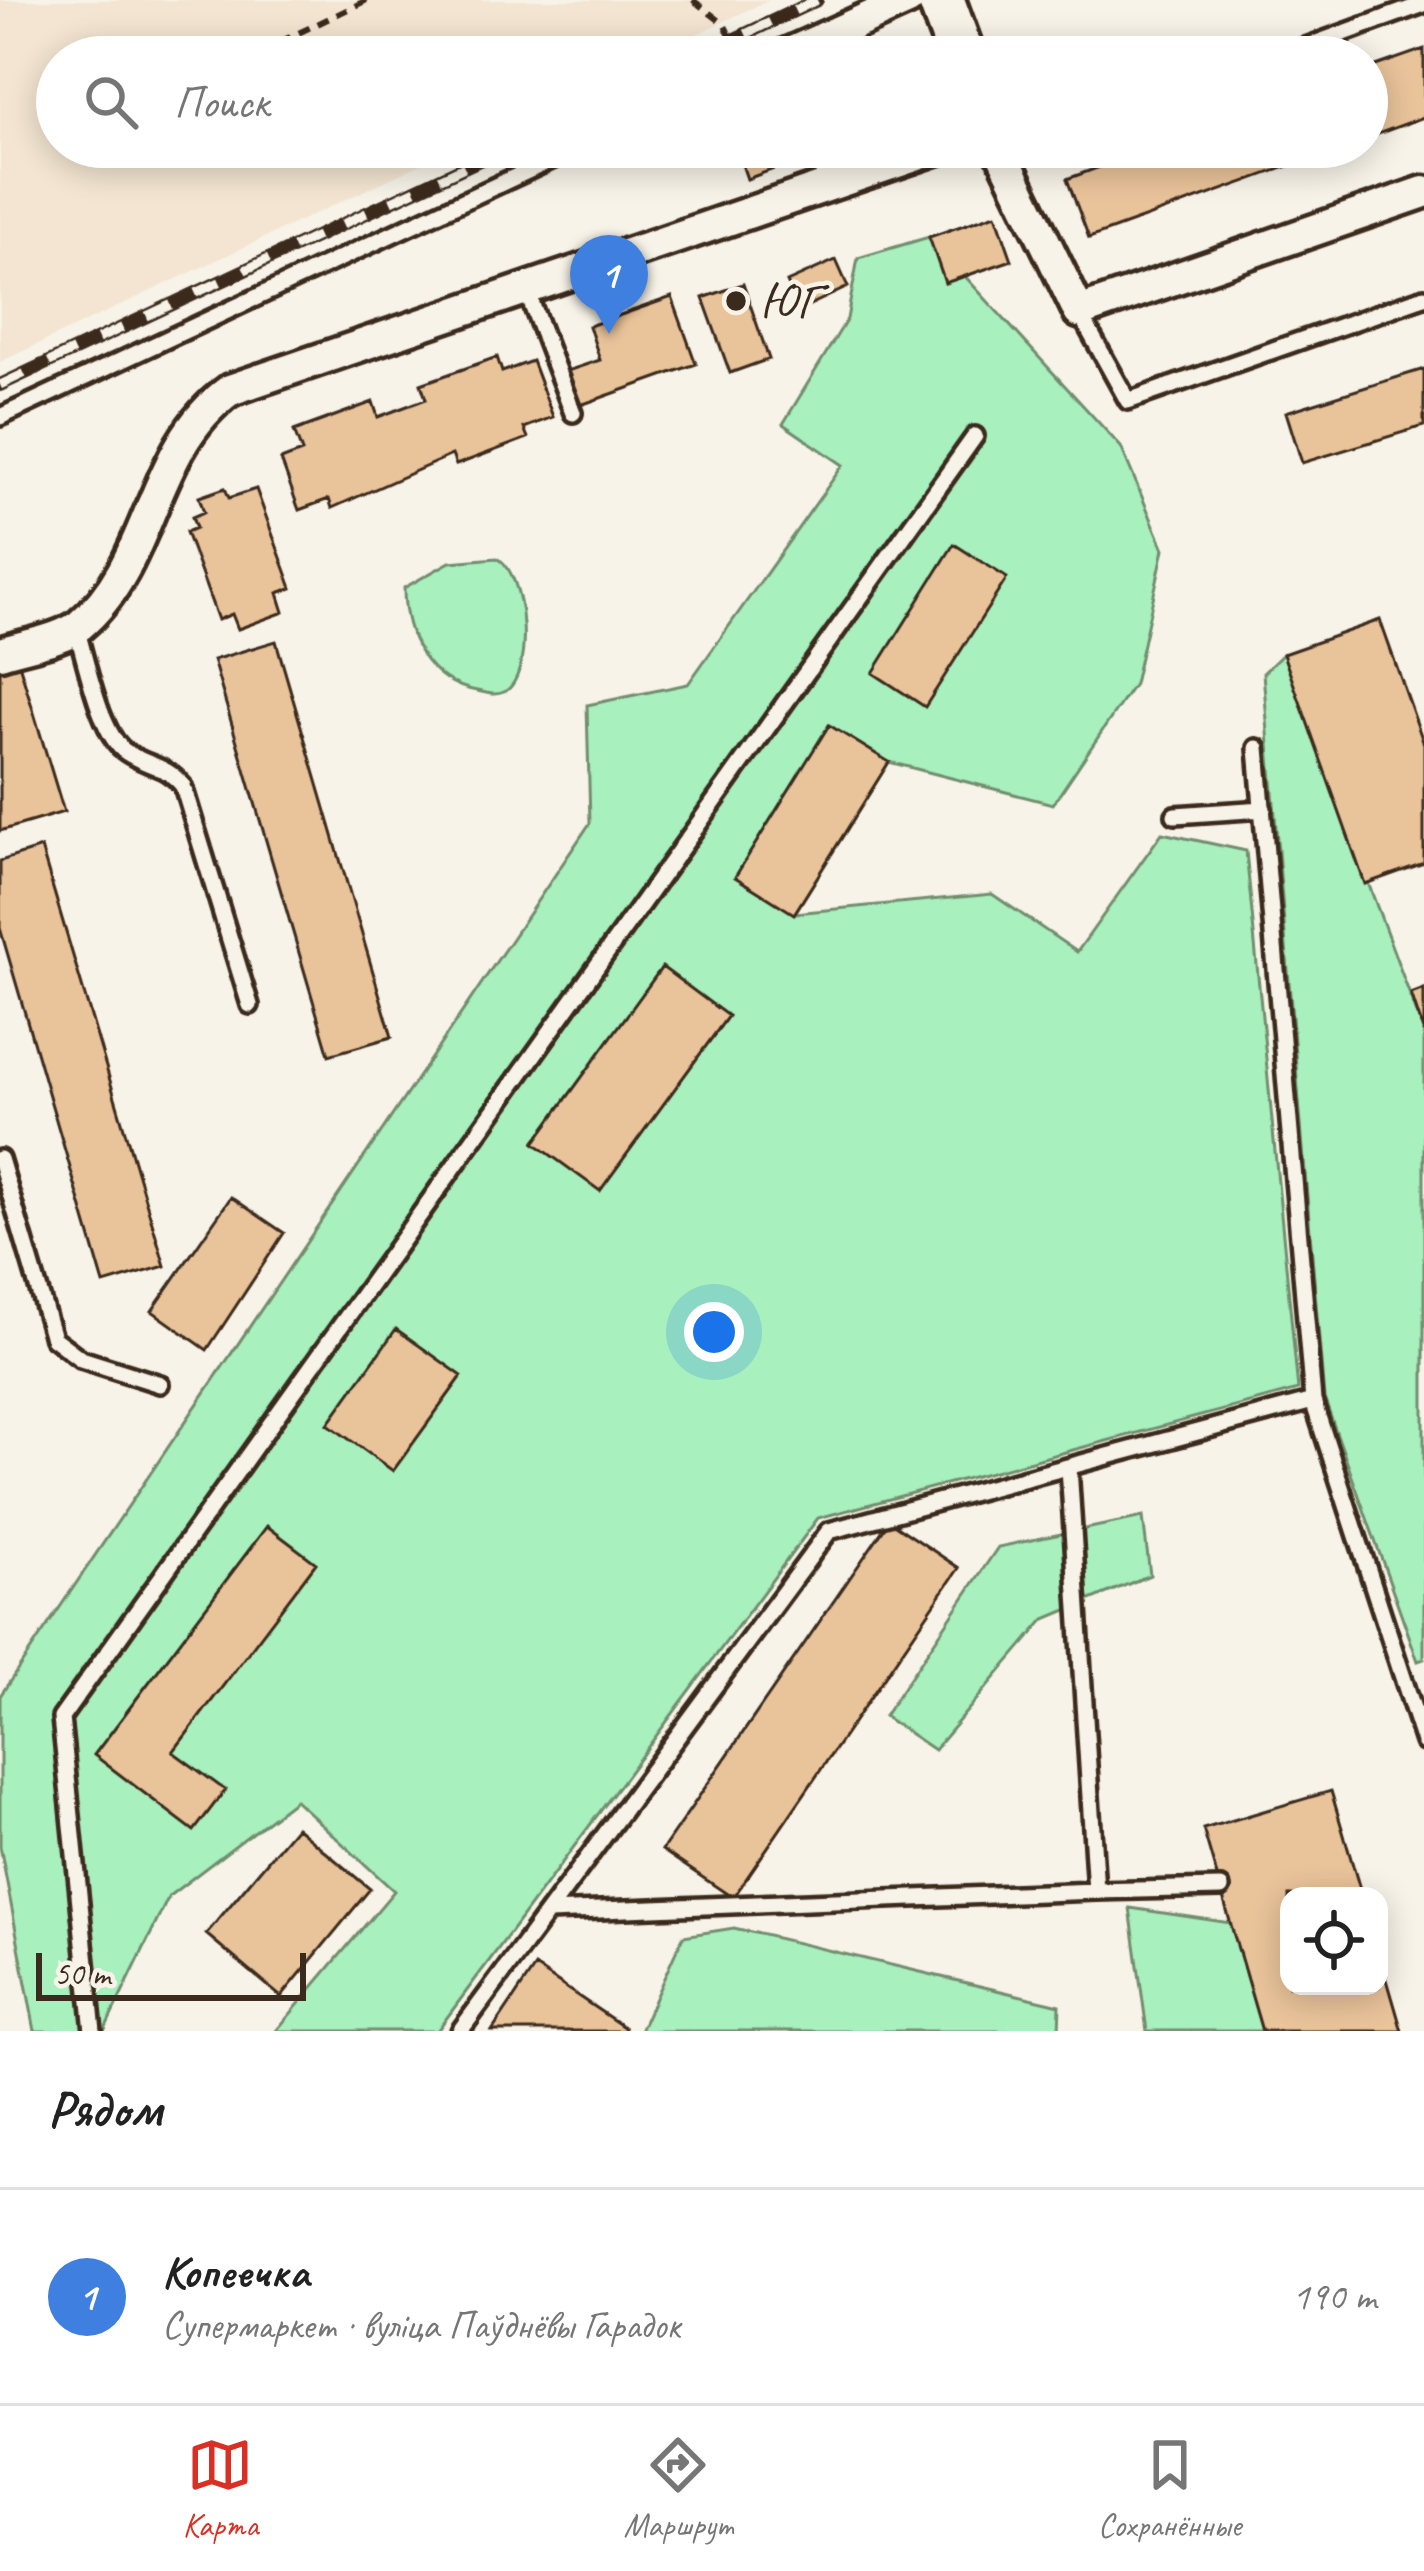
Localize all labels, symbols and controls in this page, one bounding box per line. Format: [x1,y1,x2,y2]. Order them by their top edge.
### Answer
search box [36,36,1388,168]
icon: search [78,69,144,135]
text: Поиск [174,74,269,131]
pin: 1 [570,235,648,334]
place label: ЮГ [760,269,830,333]
marker: ЮГ [723,288,749,314]
your location [684,1302,744,1362]
map controls [1280,1887,1388,1995]
button: locate [1280,1887,1388,1995]
scale bar [36,1947,306,2000]
text: 50 m [54,1953,110,1995]
text: Рядом [48,2077,162,2141]
text: Копеечка [162,2244,309,2301]
text: 1 [78,2272,96,2321]
text: 190 m [1292,2272,1376,2321]
text: Супермаркет · вуліца Паўднёвы Гарадок [162,2301,680,2350]
tab: Карта [183,2432,258,2546]
tab: Маршрут [624,2432,733,2546]
tab: Сохранённые [1098,2432,1241,2546]

